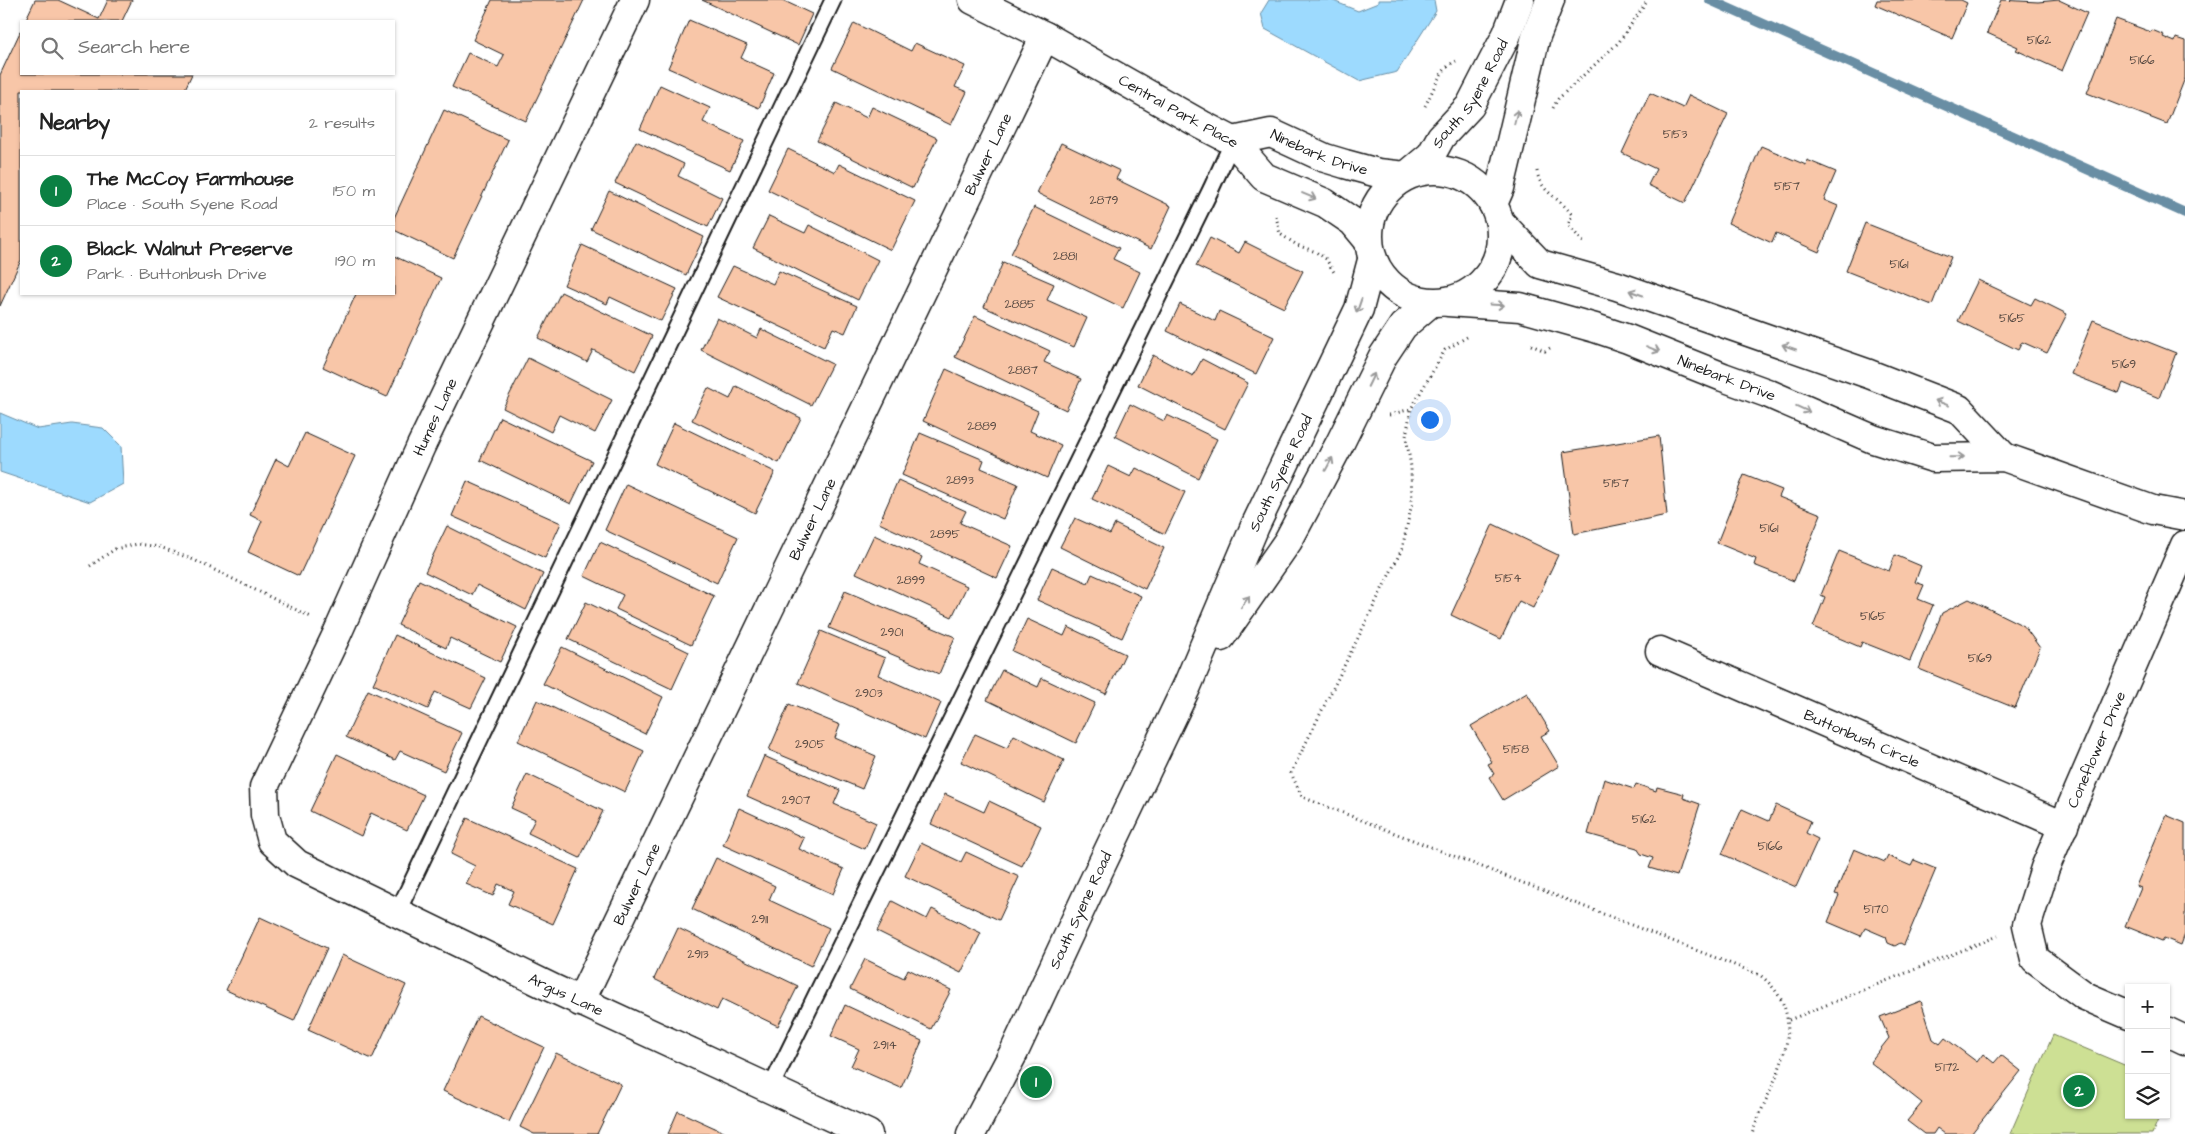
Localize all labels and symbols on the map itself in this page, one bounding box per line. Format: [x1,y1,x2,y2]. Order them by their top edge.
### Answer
house number: 5162 [2027,32,2051,49]
street label: South Syene Road [1427,35,1514,152]
house number: 5166 [2129,52,2155,69]
street label: Central Park Place [1115,70,1244,152]
one-way arrow [1512,109,1521,125]
street label: Bulwer Lane [960,110,1017,199]
street label: Ninebark Drive [1267,124,1370,181]
house number: 5153 [1663,126,1687,143]
house number: 5157 [1774,178,1801,195]
house number: 2879 [1090,192,1119,209]
one-way arrow [1301,192,1316,201]
house number: 2881 [1053,248,1077,265]
house number: 5161 [1889,256,1909,273]
one-way arrow [1629,287,1645,297]
house number: 2885 [1005,296,1036,313]
one-way arrow [1354,298,1363,314]
one-way arrow [1489,301,1505,310]
house number: 5165 [1999,310,2026,327]
one-way arrow [1782,342,1798,351]
one-way arrow [1645,344,1660,354]
street label: Ninebark Drive [1675,350,1779,407]
house number: 5169 [2112,356,2136,373]
house number: 2887 [1008,362,1039,379]
one-way arrow [1367,373,1376,388]
street label: Humes Lane [408,375,463,460]
one-way arrow [1935,397,1950,407]
one-way arrow [1795,405,1810,415]
your location [1417,407,1443,433]
street label: South Syene Road [1244,411,1318,535]
house number: 2889 [967,418,997,435]
one-way arrow [1948,452,1965,462]
one-way arrow [1324,456,1334,471]
house number: 2893 [946,472,974,489]
street label: Bulwer Lane [784,475,842,564]
house number: 5157 [1603,475,1630,492]
house number: 5161 [1759,520,1779,537]
house number: 2895 [930,526,960,543]
house number: 5154 [1495,570,1521,587]
house number: 2899 [897,572,925,589]
one-way arrow [1240,596,1250,610]
house number: 5165 [1860,608,1887,625]
house number: 2901 [881,624,904,641]
house number: 5169 [1968,650,1992,667]
house number: 2903 [855,685,883,702]
street label: Coneflower Drive [2062,688,2131,811]
street label: Buttonbush Circle [1800,705,1923,773]
house number: 2905 [795,736,825,753]
house number: 5158 [1503,741,1529,758]
house number: 2907 [782,792,811,809]
house number: 5162 [1632,811,1656,828]
house number: 5166 [1757,838,1783,855]
street label: Bulwer Lane [609,840,666,929]
street label: South Syene Road [1044,848,1117,973]
house number: 5170 [1864,901,1889,918]
house number: 2911 [752,911,769,928]
house number: 2913 [687,946,709,963]
street label: Argus Lane [525,968,607,1021]
house number: 2914 [873,1037,897,1054]
house number: 5172 [1935,1059,1959,1076]
pin: 1 [1020,1063,1052,1101]
pin: 2 [2063,1072,2095,1110]

